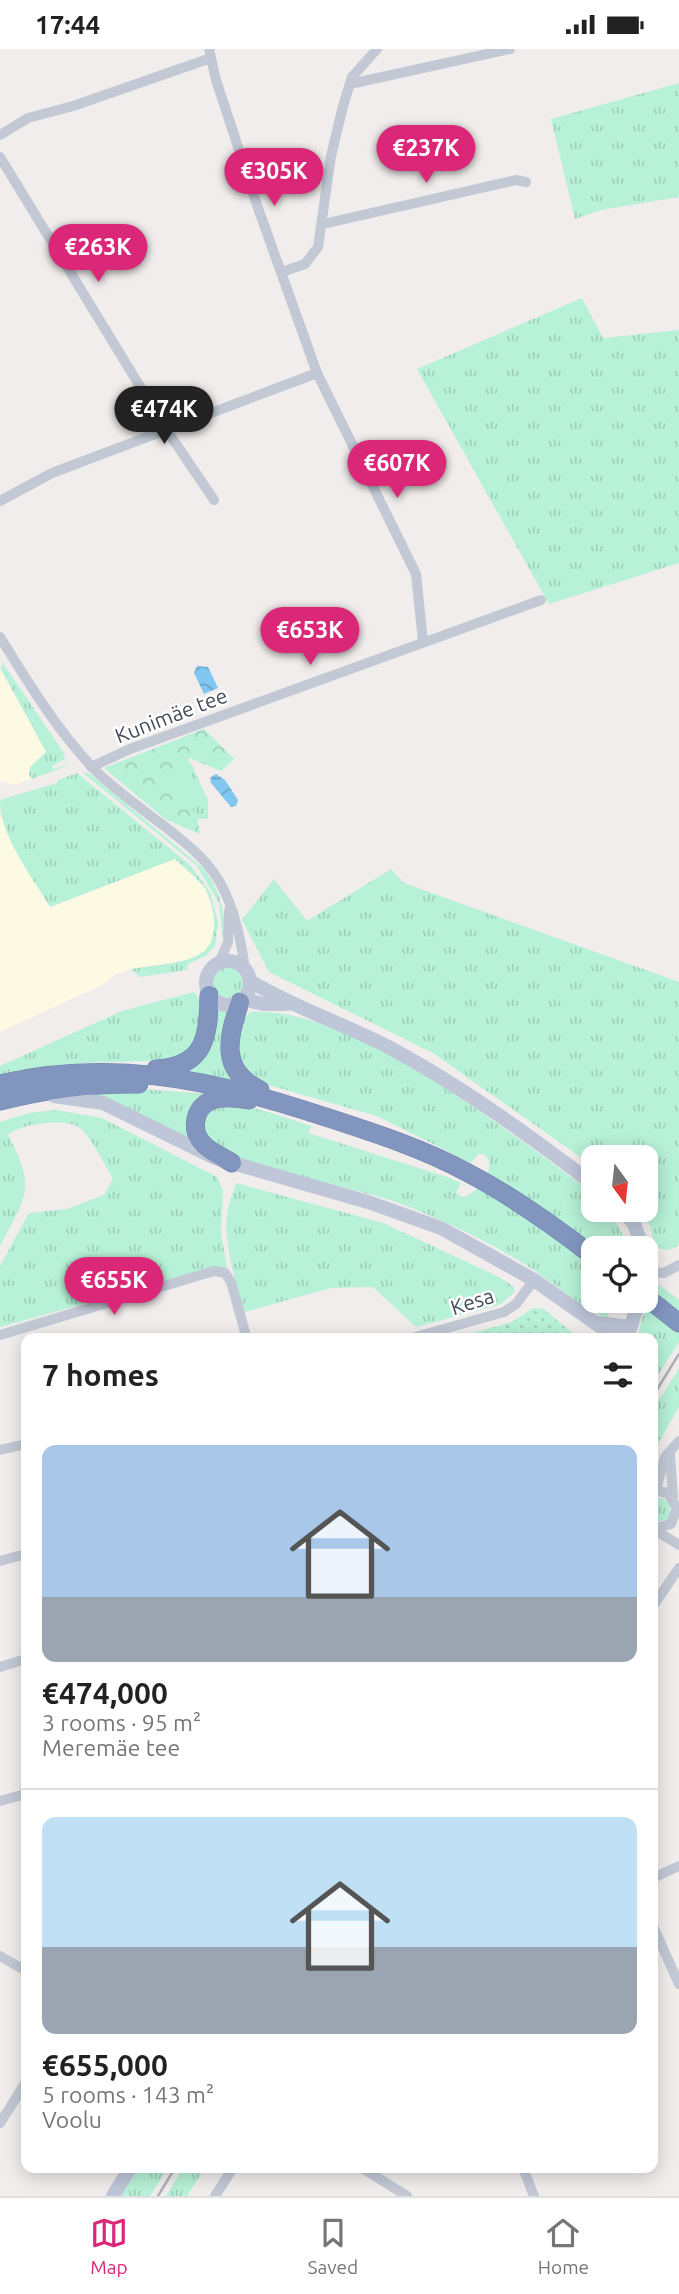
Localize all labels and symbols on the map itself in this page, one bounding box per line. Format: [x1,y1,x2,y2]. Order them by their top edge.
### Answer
pin: €237K [377,125,475,185]
pin: €305K [225,149,323,208]
pin: €263K [49,225,147,284]
pin: €474K [115,387,213,446]
pin: €607K [348,441,446,500]
pin: €653K [261,607,359,667]
street label: Kunimäe tee [111,683,231,747]
north arrow [581,1145,658,1221]
pin: €655K [65,1257,163,1317]
street label: Kesa [447,1283,497,1319]

